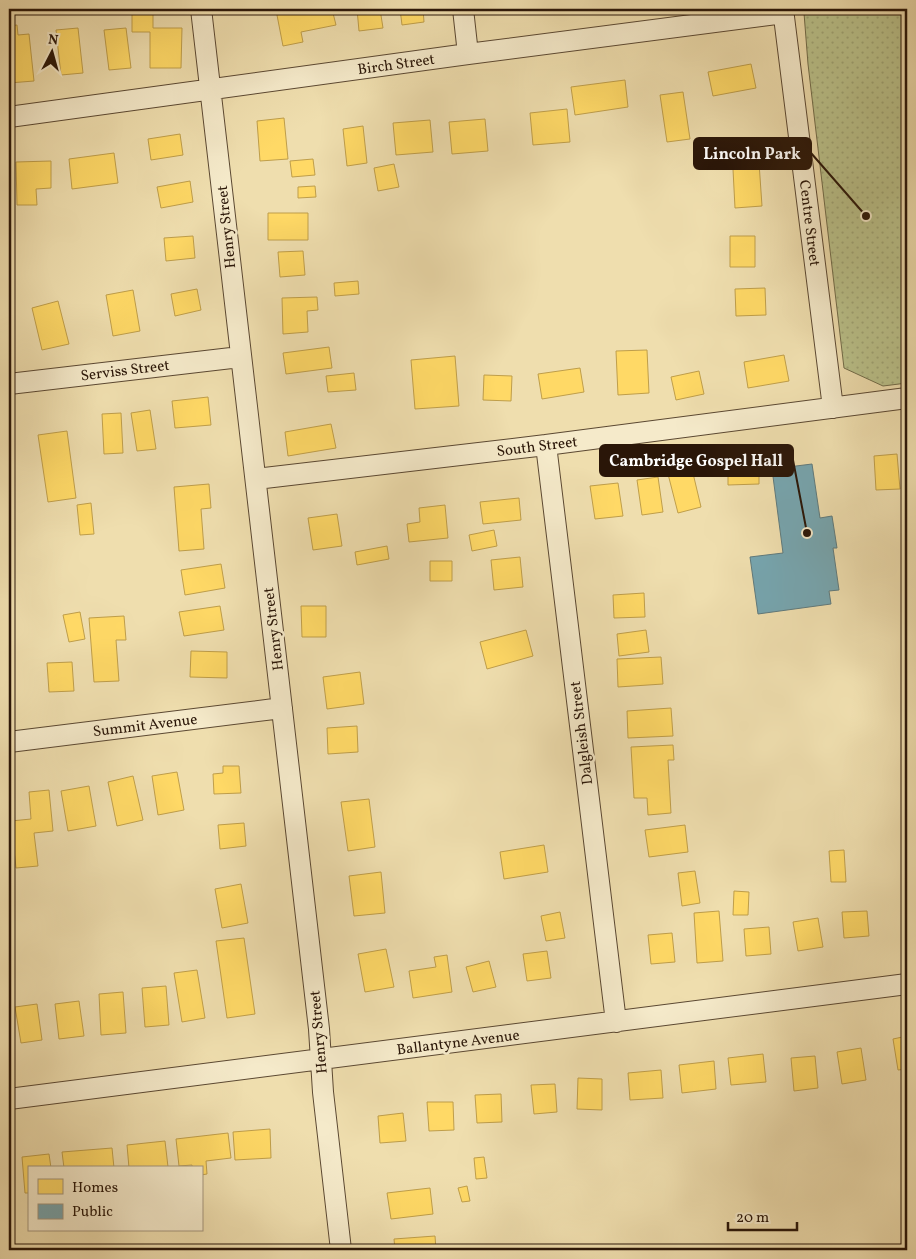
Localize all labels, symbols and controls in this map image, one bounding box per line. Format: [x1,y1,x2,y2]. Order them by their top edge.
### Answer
north arrow [28,28,78,78]
text: N [47,31,59,51]
street label: Birch Street [356,50,436,81]
callout: Lincoln Park [694,138,811,169]
text: Lincoln Park [703,144,801,166]
street label: Centre Street [793,179,824,268]
street label: Henry Street [213,184,242,270]
street label: Serviss Street [80,356,171,387]
street label: South Street [496,432,579,463]
callout: Cambridge Gospel Hall [600,445,793,476]
text: Cambridge Gospel Hall [609,451,783,473]
street label: Henry Street [259,586,290,672]
street label: Dalgleish Street [566,680,599,786]
street label: Summit Avenue [92,710,199,743]
street label: Henry Street [305,989,334,1074]
street label: Ballantyne Avenue [395,1026,521,1061]
legend [28,1166,202,1232]
text: Homes [72,1178,118,1199]
scale bar [728,1199,797,1231]
text: Public [72,1202,113,1223]
text: 20 m [736,1208,769,1229]

